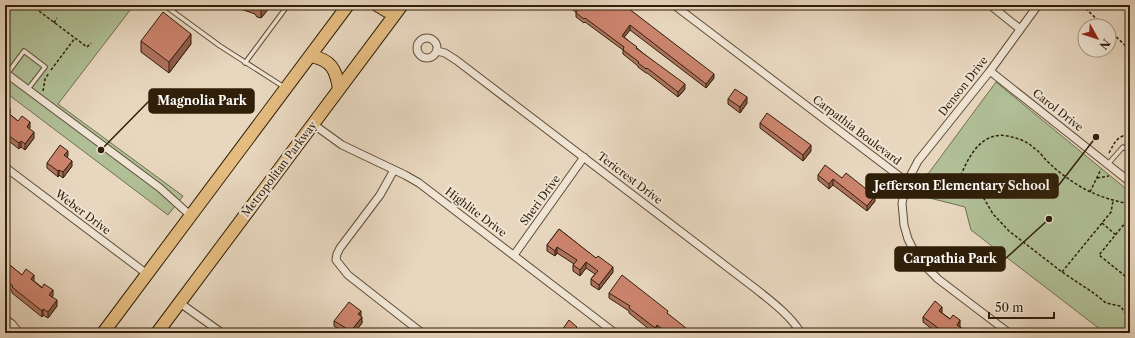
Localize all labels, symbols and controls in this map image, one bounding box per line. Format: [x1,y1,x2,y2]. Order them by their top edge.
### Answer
north arrow [1077,18,1117,58]
text: N [1096,36,1113,53]
street label: Denson Drive [935,53,991,119]
street label: Carol Drive [1030,86,1086,134]
callout: Magnolia Park [149,89,254,113]
street label: Carpathia Boulevard [810,92,904,168]
text: Magnolia Park [157,93,248,108]
street label: Metropolitan Parkway [239,118,320,219]
street label: Tericrest Drive [595,149,665,207]
street label: Sheri Drive [517,172,563,228]
callout: Jefferson Elementary School [866,174,1058,198]
text: Jefferson Elementary School [872,178,1050,193]
street label: Highlite Drive [442,184,510,240]
street label: Weber Drive [52,186,114,237]
callout: Carpathia Park [895,247,1005,271]
text: Carpathia Park [903,251,998,266]
scale bar [989,294,1054,320]
text: 50 m [995,300,1024,315]

